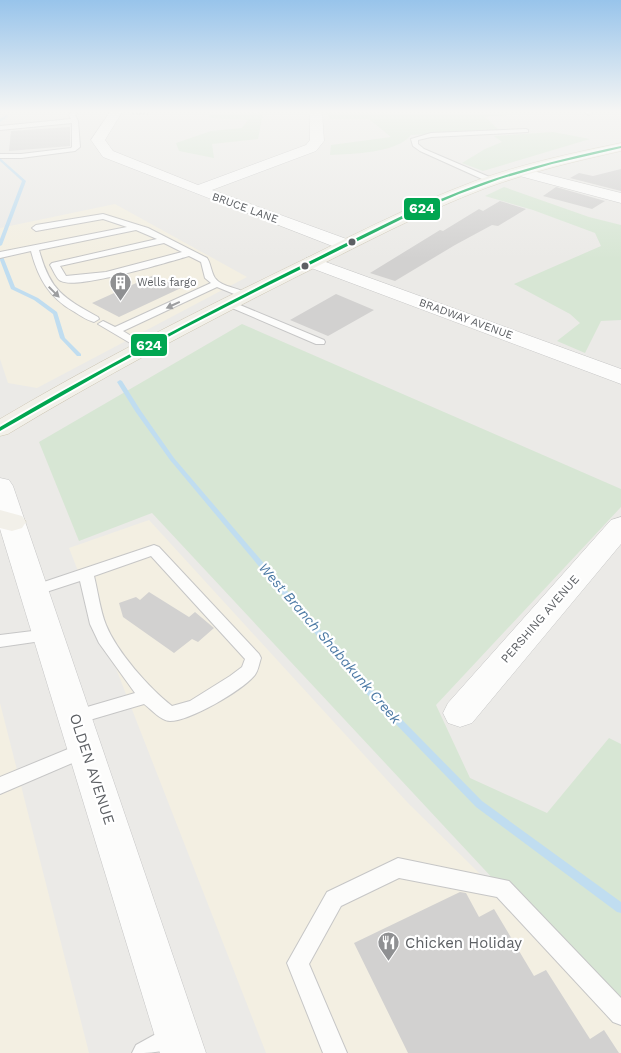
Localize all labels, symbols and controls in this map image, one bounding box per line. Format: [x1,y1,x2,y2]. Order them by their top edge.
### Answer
street label: BRUCE LANE [210,190,280,226]
line badge: 624 [403,197,441,221]
text: 624 [409,200,435,216]
unlabelled marker [347,237,357,247]
unlabelled marker [300,261,310,271]
building icon: Wells fargo [109,270,133,301]
place label: Wells fargo [137,276,197,289]
one-way arrow [48,286,60,298]
street label: BRADWAY AVENUE [417,296,515,342]
one-way arrow [166,301,180,309]
line badge: 624 [130,333,168,357]
text: 624 [136,337,162,353]
water label: West Branch Shabakunk Creek [256,559,404,727]
street label: PERSHING AVENUE [498,572,582,666]
street label: OLDEN AVENUE [66,711,118,827]
restaurant icon: Chicken Holiday [377,931,401,962]
place label: Chicken Holiday [405,934,522,952]

